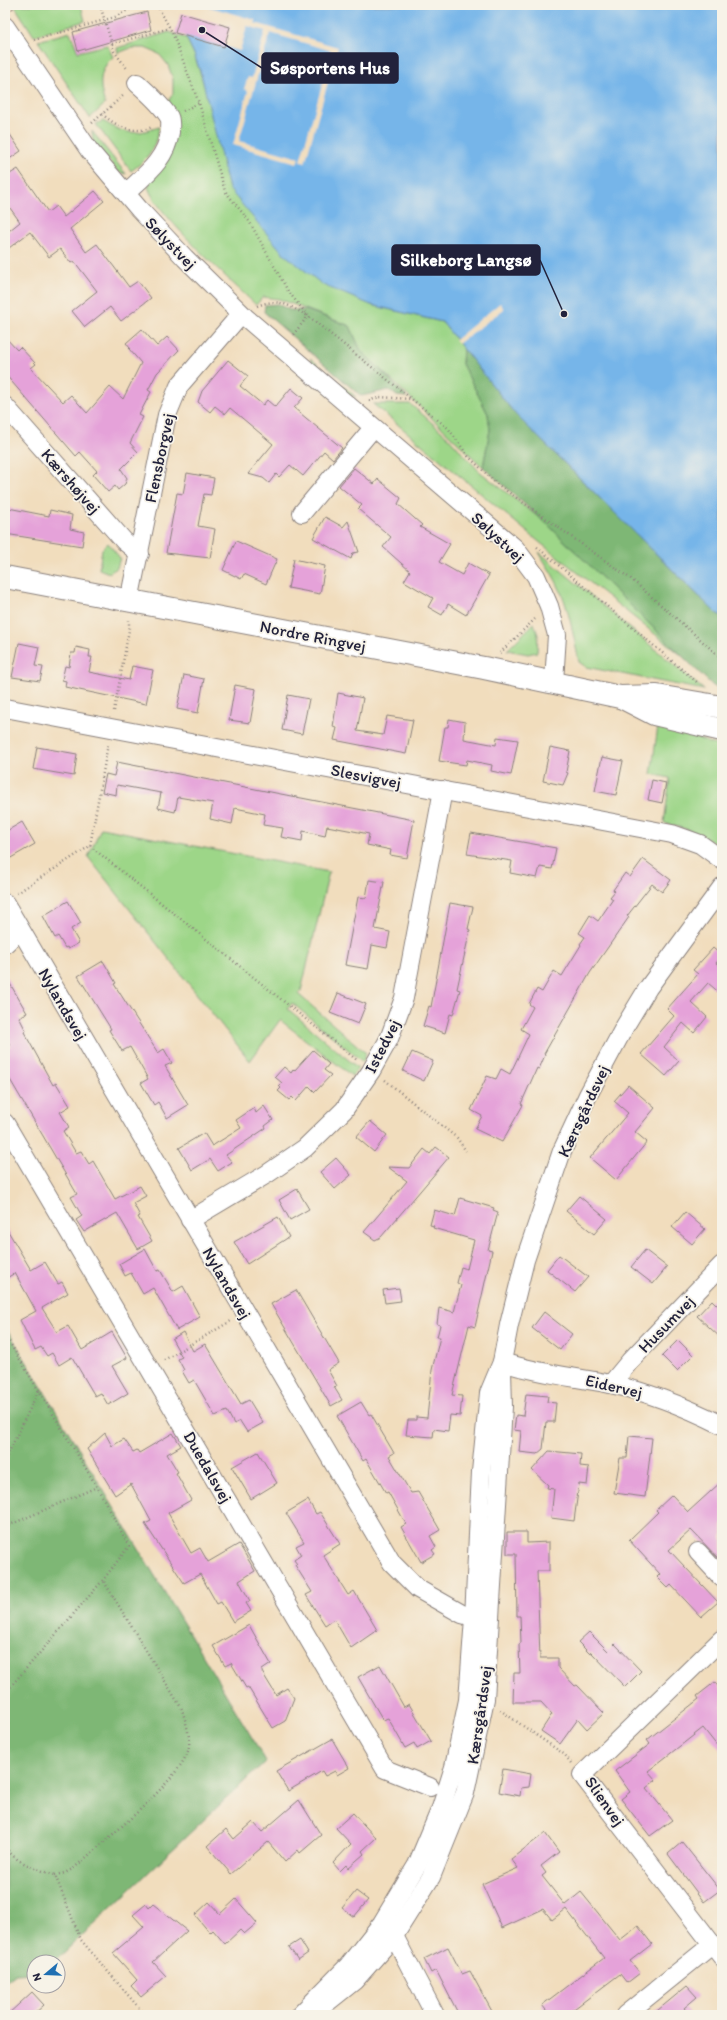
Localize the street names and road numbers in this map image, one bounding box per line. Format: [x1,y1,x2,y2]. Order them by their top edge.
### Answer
street label: Sølystvej [141,213,201,273]
street label: Flensborgvej [140,411,178,505]
street label: Kærshøjvej [37,444,105,518]
street label: Sølystvej [467,507,529,567]
street label: Nordre Ringvej [258,616,368,656]
street label: Slesvigvej [329,759,403,793]
street label: Nylandsvej [34,964,92,1044]
street label: Istedvej [360,1016,404,1076]
street label: Kærsgårdsvej [553,1062,613,1160]
street label: Nylandsvej [198,1243,256,1323]
street label: Husumvej [634,1291,698,1357]
street label: Eidervej [584,1370,644,1402]
street label: Duedalsvej [179,1428,237,1506]
street label: Kærsgårdsvej [462,1664,496,1766]
street label: Slienvej [581,1772,629,1830]

